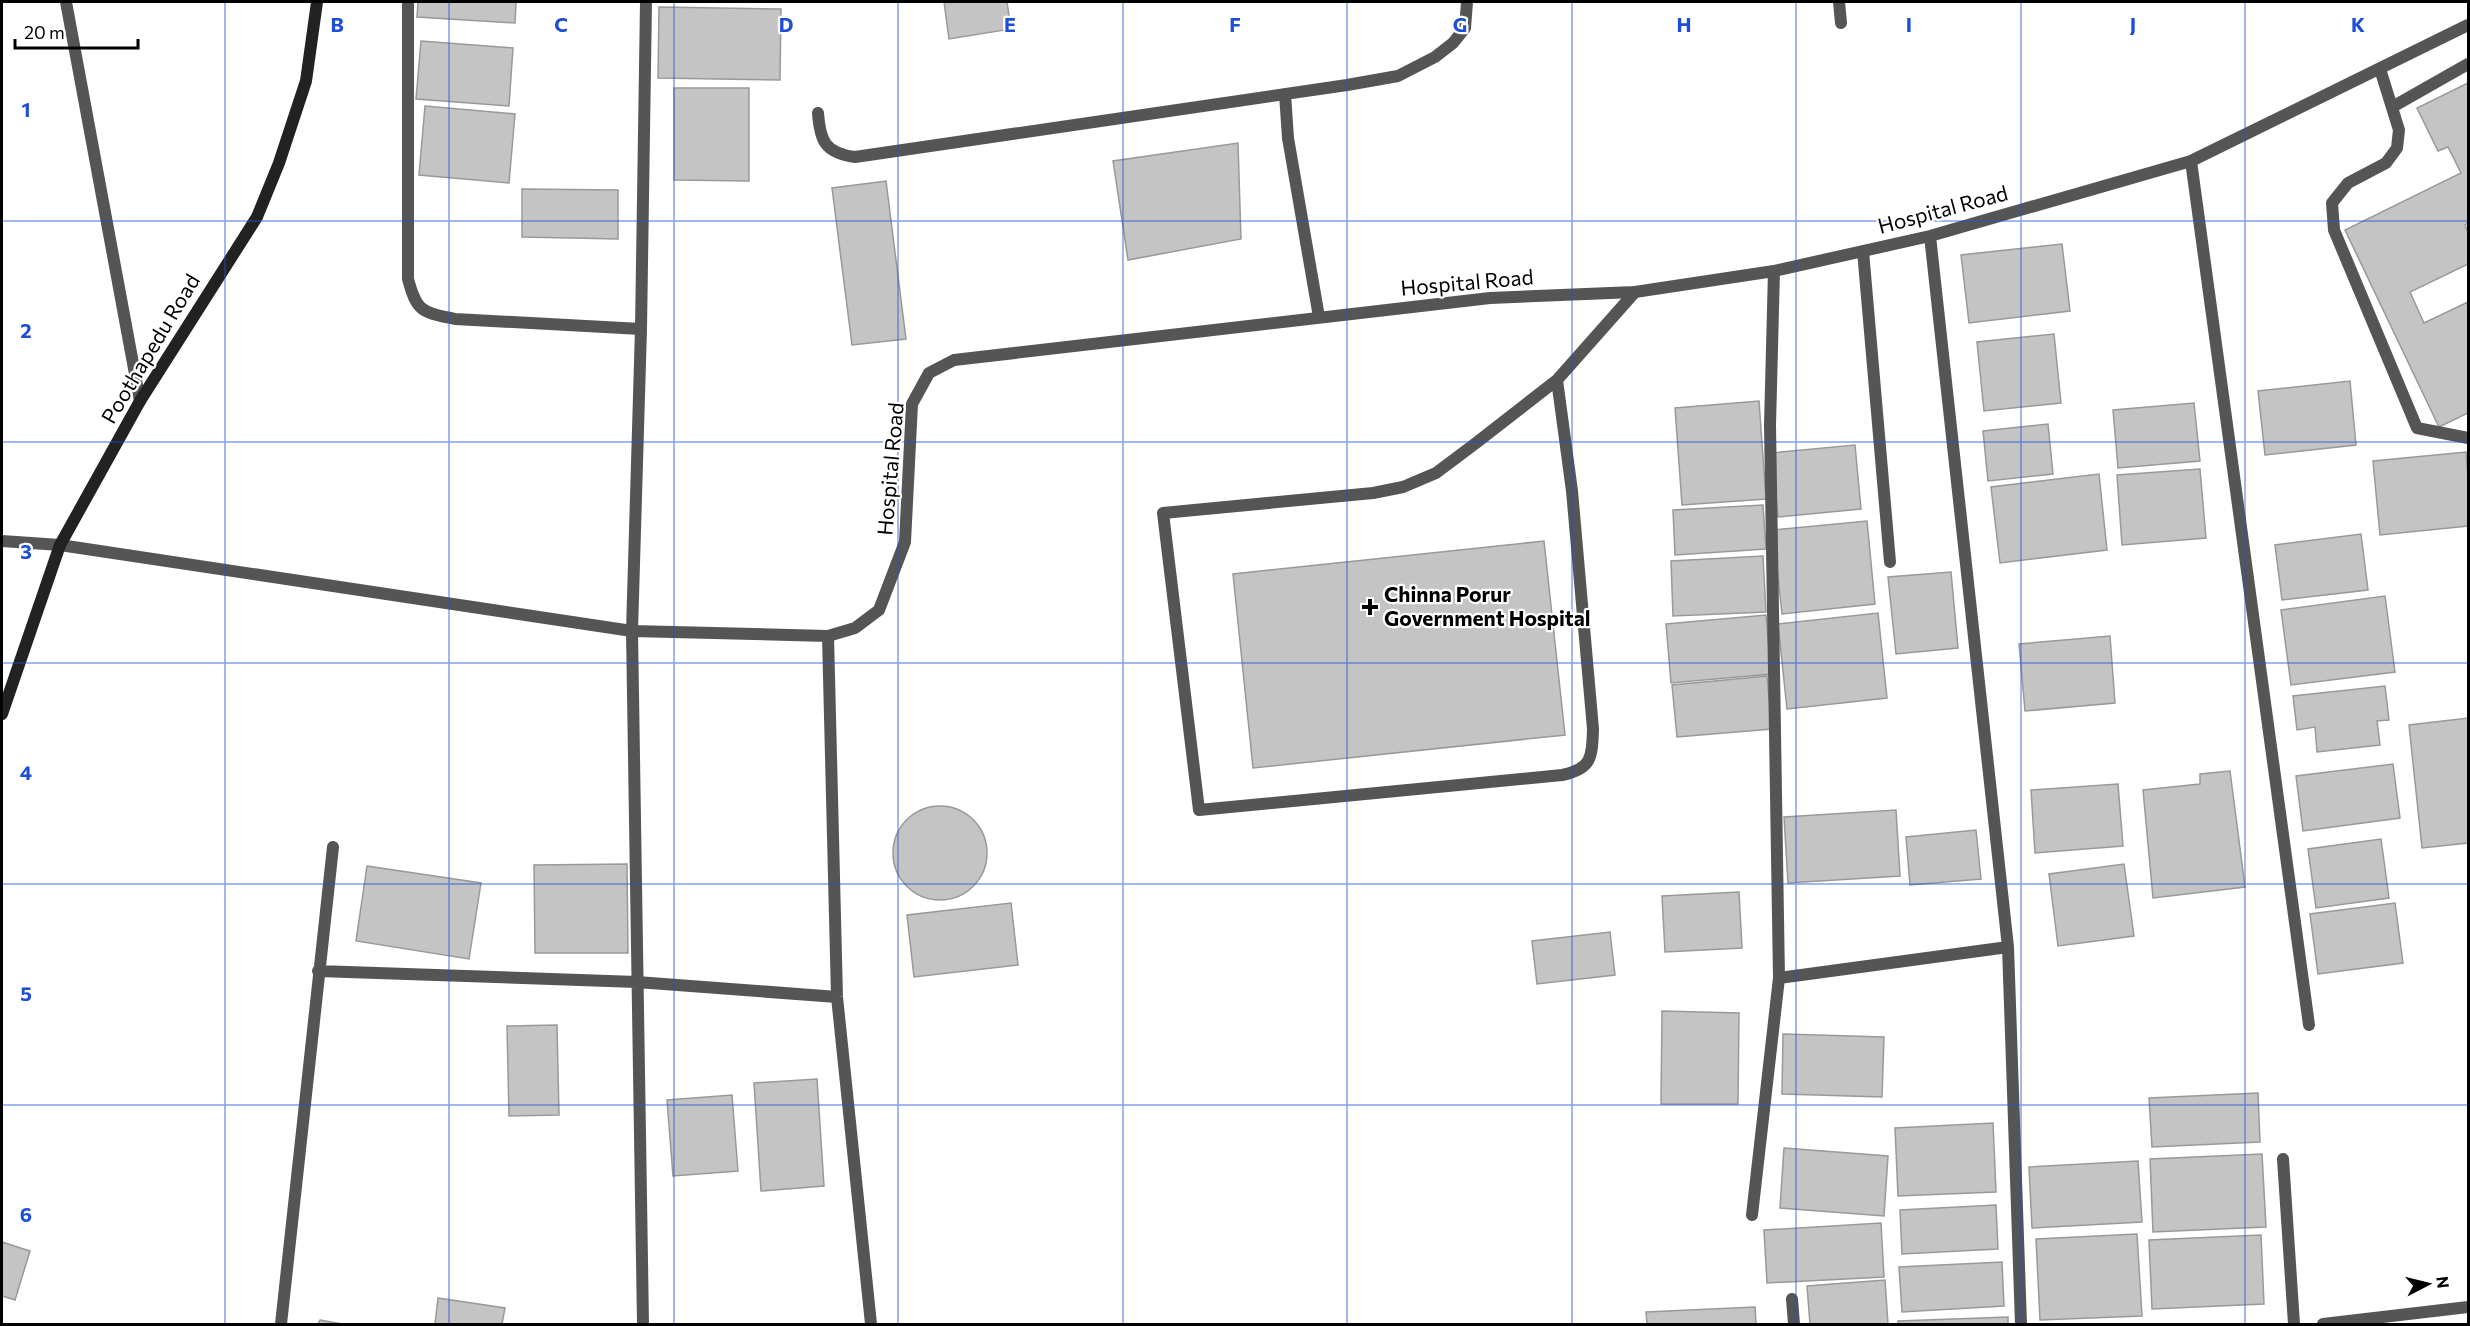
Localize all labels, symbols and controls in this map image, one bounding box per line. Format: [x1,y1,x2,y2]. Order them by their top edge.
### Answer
scale bar [15,12,138,50]
text: B [330,12,344,36]
text: C [554,12,568,36]
text: D [779,12,793,36]
text: E [1004,12,1016,36]
text: F [1229,12,1241,36]
text: G [1453,12,1467,36]
text: H [1677,12,1692,36]
text: I [1906,12,1912,36]
text: J [2130,12,2136,36]
text: K [2351,12,2365,36]
text: 20 m [24,21,65,43]
text: 1 [21,97,31,121]
street label: Hospital Road [1875,179,2010,238]
street label: Hospital Road [1399,263,1534,300]
street label: Poothapedu Road [95,269,204,427]
text: 2 [20,318,32,342]
street label: Hospital Road [871,401,908,536]
text: 3 [20,539,32,563]
place label: Chinna Porur Government Hospital [1384,581,1590,630]
marker: Chinna Porur Government Hospital [1361,598,1379,616]
text: 4 [20,760,32,784]
text: 5 [20,981,32,1005]
text: 6 [20,1202,32,1226]
north arrow [2398,1254,2458,1314]
text: N [2433,1275,2454,1289]

